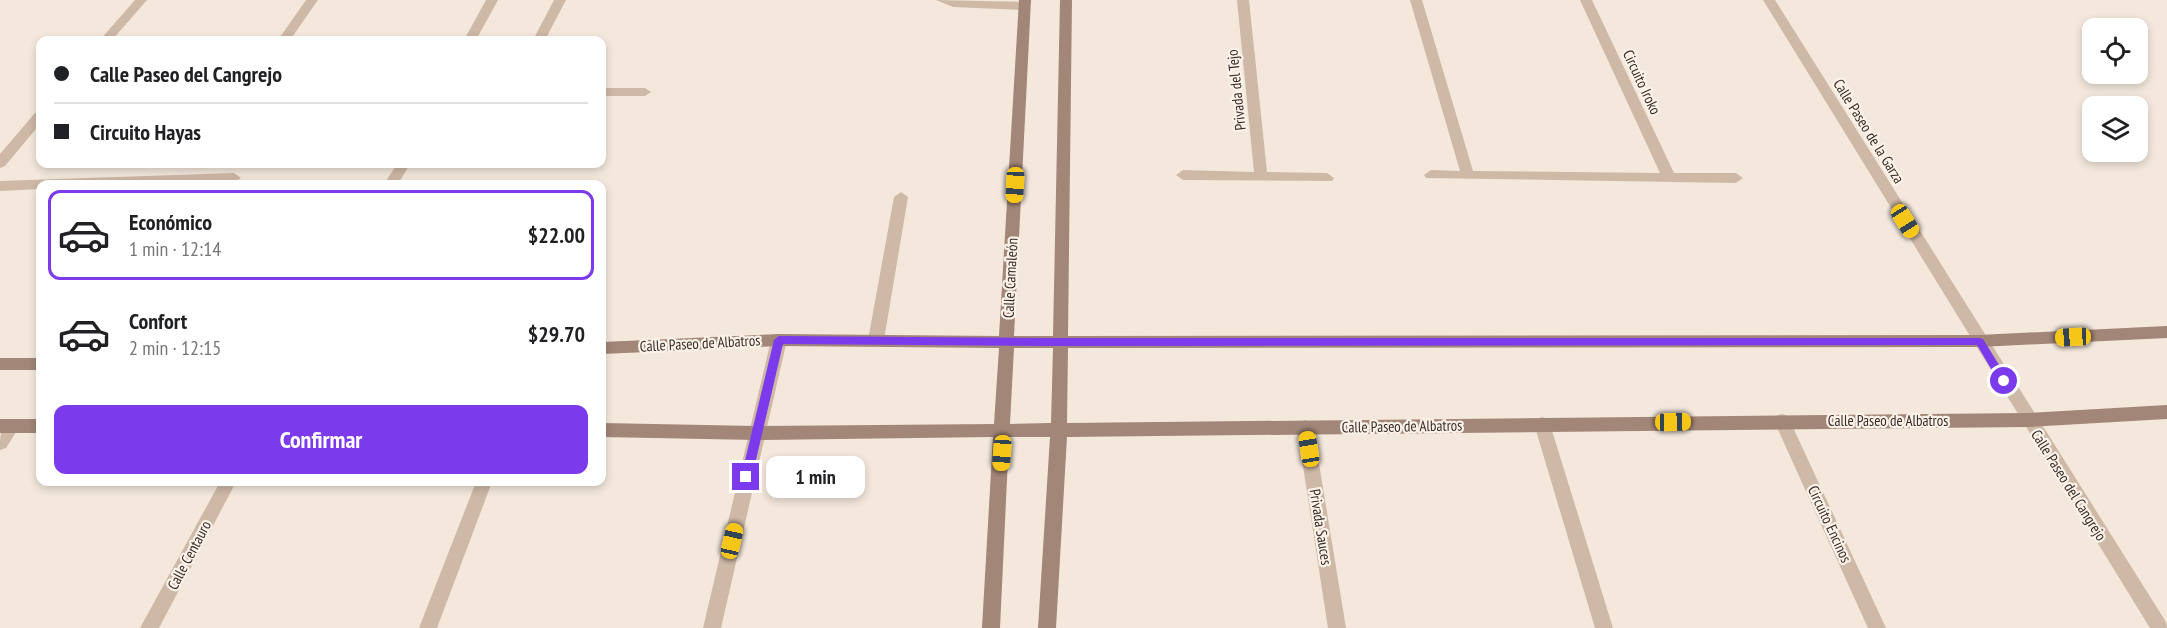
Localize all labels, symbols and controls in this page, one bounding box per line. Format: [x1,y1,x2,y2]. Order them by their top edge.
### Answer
map controls [2082,18,2148,162]
button: locate [2082,18,2148,84]
street label: Circuito Iroko [1619,47,1665,117]
street label: Privada del Tejo [1222,49,1250,131]
text: Calle Paseo del Cangrejo [90,60,282,88]
street label: Calle Paseo de la Garza [1829,75,1909,187]
button: layers [2082,96,2148,162]
text: Circuito Hayas [90,118,201,146]
car [1005,167,1025,203]
car [1888,201,1922,241]
icon: car [57,208,111,262]
text: Económico [129,208,212,236]
text: $22.00 [528,221,585,249]
text: 1 min · 12:14 [129,236,221,262]
street label: Calle Camaleón [998,237,1022,319]
icon: car [57,307,111,361]
text: Confort [129,307,187,335]
text: $29.70 [528,320,585,348]
car [2055,327,2091,347]
street label: Calle Paseo de Albatros [639,330,761,356]
text: 2 min · 12:15 [129,335,221,361]
route start [1990,367,2017,394]
button: Confirmar [54,405,588,474]
street label: Calle Paseo de Albatros [1828,411,1948,430]
car [1655,413,1691,431]
street label: Calle Paseo de Albatros [1342,415,1462,437]
street label: Calle Paseo del Cangrejo [2027,426,2111,544]
car [1297,430,1321,468]
car [992,434,1012,472]
callout: 1 min [767,456,866,498]
route end [732,463,759,490]
text: 1 min [795,464,836,490]
street label: Circuito Encinos [1804,482,1856,566]
street label: Privada Sauces [1306,488,1336,566]
street label: Calle Centauro [163,517,215,593]
car [719,521,745,561]

